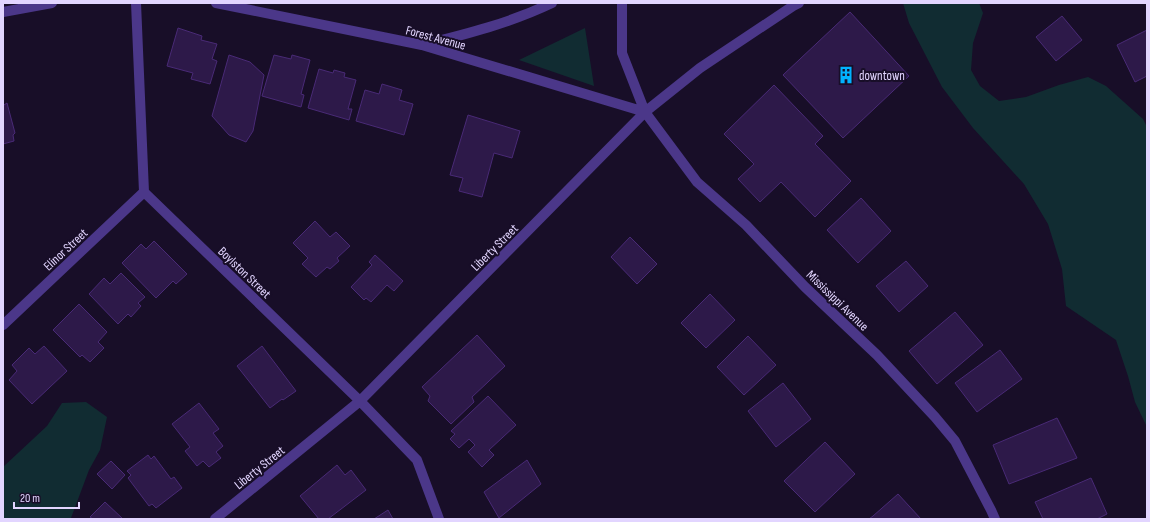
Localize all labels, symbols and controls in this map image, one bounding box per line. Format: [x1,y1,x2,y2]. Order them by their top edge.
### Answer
street label: Forest Avenue [404,22,467,54]
building icon: downtown [836,65,856,85]
place label: downtown [859,68,905,84]
street label: Liberty Street [468,221,522,275]
street label: Elinor Street [40,225,91,274]
street label: Boylston Street [214,244,274,302]
street label: Mississippi Avenue [803,267,872,334]
street label: Liberty Street [231,443,288,493]
scale bar [14,484,79,510]
text: 20 m [20,491,40,506]

